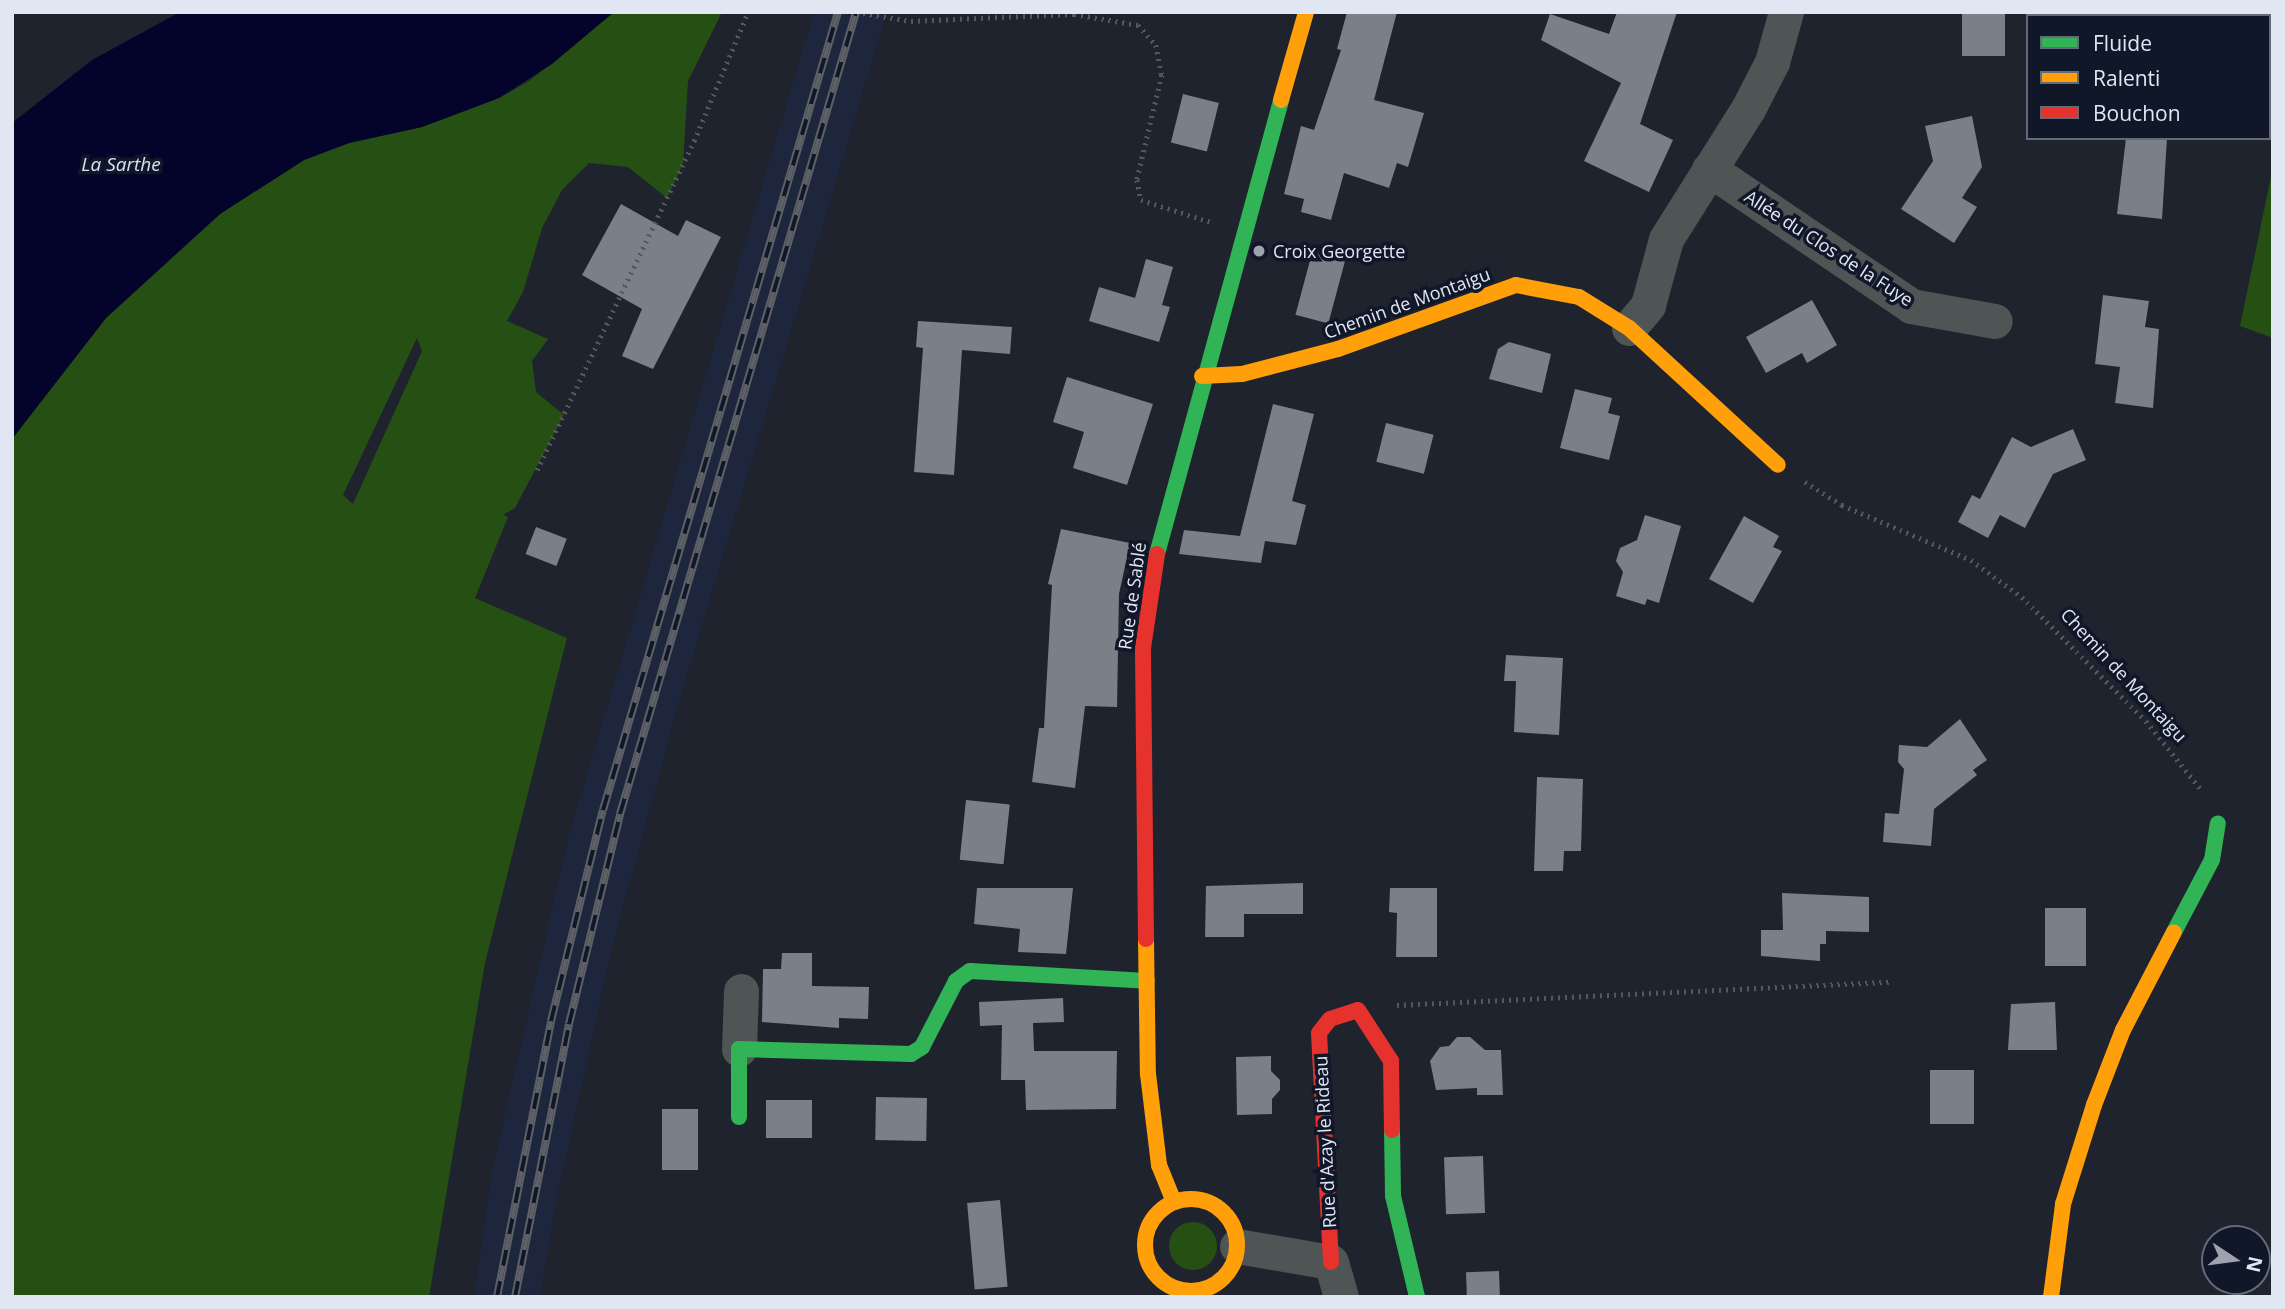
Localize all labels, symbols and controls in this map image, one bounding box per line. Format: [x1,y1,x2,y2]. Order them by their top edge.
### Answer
legend [2026,14,2271,140]
text: Fluide [2093,29,2152,57]
text: Ralenti [2093,64,2160,92]
text: Bouchon [2093,99,2181,127]
water label: La Sarthe [81,154,161,176]
street label: Allée du Clos de la Fuye [1741,185,1917,311]
place label: Croix Georgette [1273,240,1405,262]
marker: Croix Georgette [1251,243,1267,259]
street label: Chemin de Montaigu [1321,263,1493,343]
street label: Rue de Sablé [1114,541,1150,651]
street label: Chemin de Montaigu [2056,604,2192,746]
street label: Rue d'Azay le Rideau [1310,1055,1340,1229]
north arrow [2201,1225,2271,1295]
text: N [2240,1254,2269,1275]

